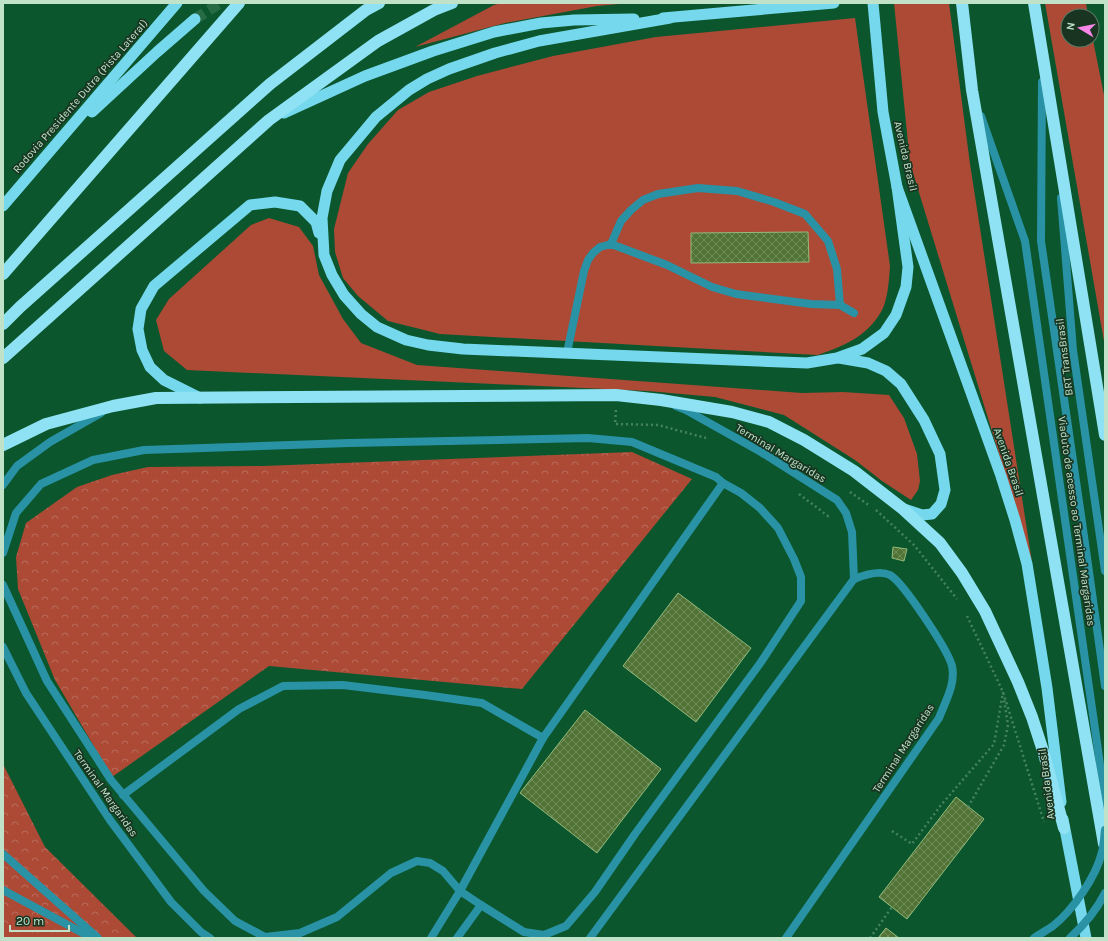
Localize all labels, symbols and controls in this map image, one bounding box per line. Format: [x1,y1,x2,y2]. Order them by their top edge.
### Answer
north arrow [1060,8,1100,48]
street label: Rodovia Presidente Dutra (Pista Lateral) [10,17,151,176]
text: N [1064,21,1078,31]
street label: Avenida Brasil [891,120,920,192]
street label: BRT TransBrasil [1053,318,1076,396]
street label: Viaduto de acesso ao Terminal Margaridas [1055,415,1098,627]
street label: Terminal Margaridas [733,421,829,486]
street label: Avenida Brasil [991,426,1026,498]
street label: Terminal Margaridas [870,701,937,795]
street label: Terminal Margaridas [71,747,141,840]
street label: Avenida Brasil [1036,748,1057,820]
scale bar [10,907,69,933]
text: 20 m [16,914,44,928]

